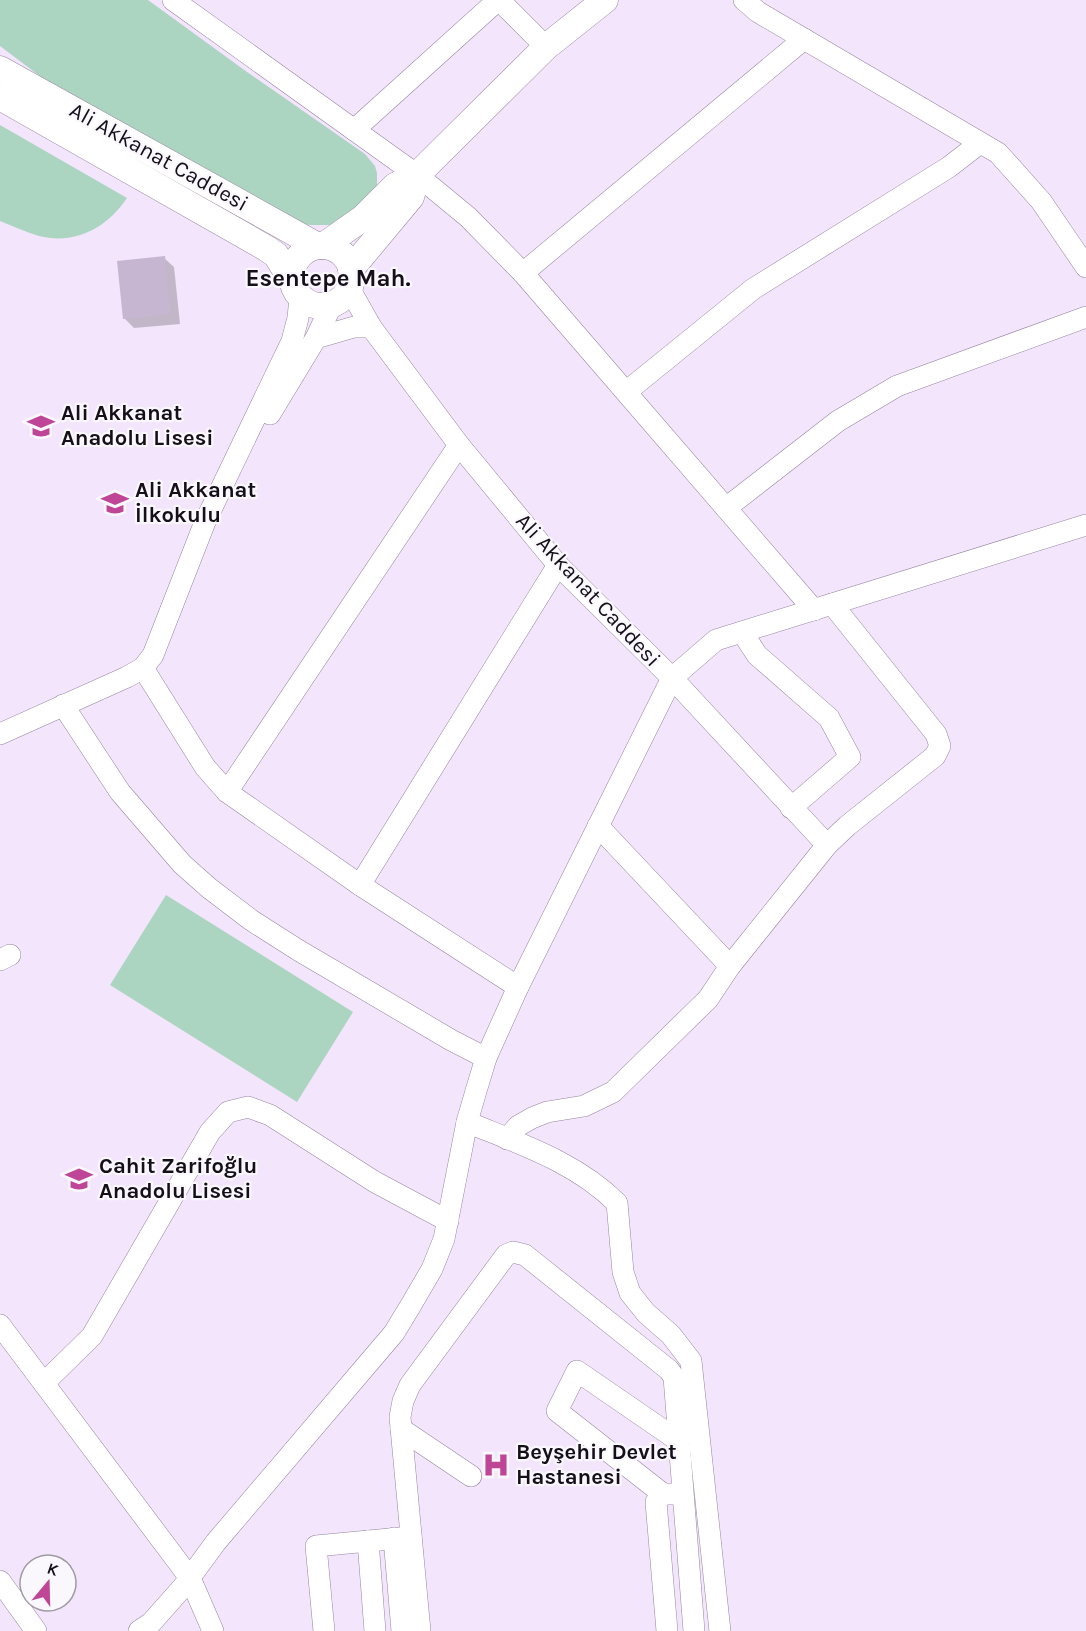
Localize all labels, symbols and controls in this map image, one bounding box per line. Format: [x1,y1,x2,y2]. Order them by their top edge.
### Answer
street label: Ali Akkanat Caddesi [65,97,253,217]
district label: Esentepe Mah. [245,264,411,292]
place label: Ali Akkanat Anadolu Lisesi [61,400,214,451]
school or university icon: Ali Akkanat Anadolu Lisesi [26,411,56,441]
place label: Ali Akkanat İlkokulu [135,477,256,528]
school or university icon: Ali Akkanat İlkokulu [100,488,130,518]
street label: Ali Akkanat Caddesi [510,508,666,672]
place label: Cahit Zarifoğlu Anadolu Lisesi [99,1153,257,1204]
school or university icon: Cahit Zarifoğlu Anadolu Lisesi [64,1164,94,1194]
place label: Beyşehir Devlet Hastanesi [516,1439,677,1490]
hospital icon: Beyşehir Devlet Hastanesi [481,1450,511,1480]
north arrow [18,1553,78,1613]
text: K [45,1559,61,1580]

